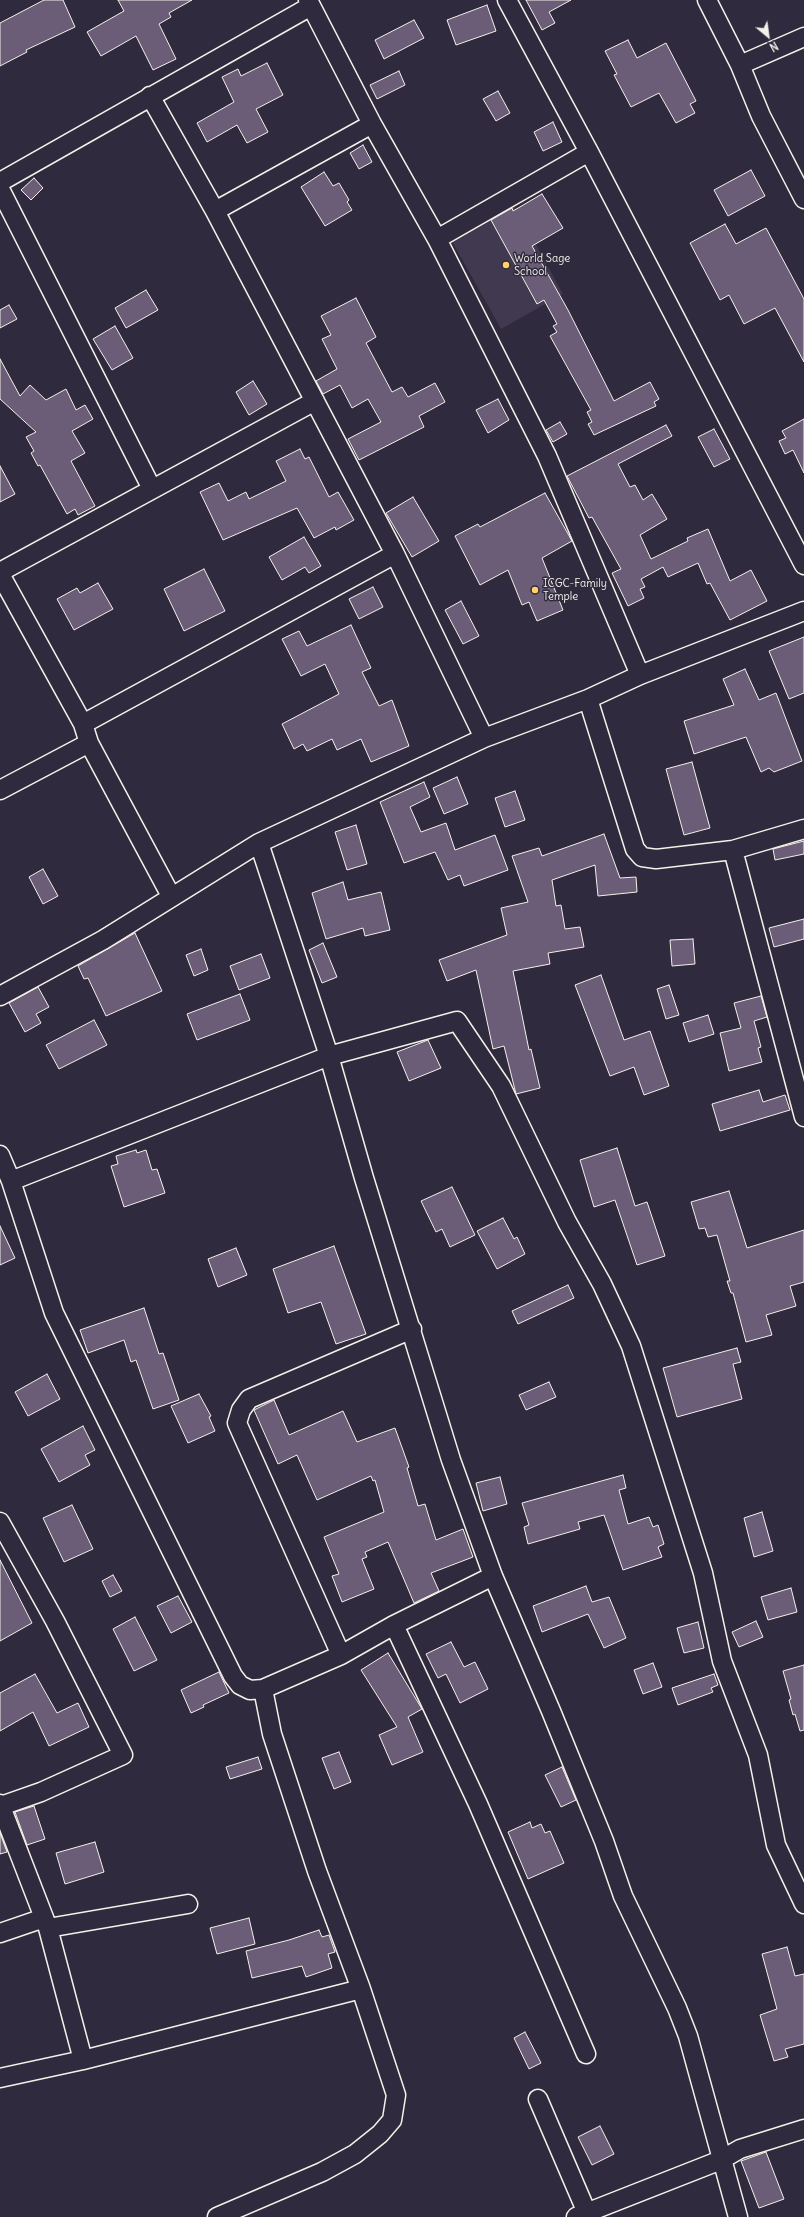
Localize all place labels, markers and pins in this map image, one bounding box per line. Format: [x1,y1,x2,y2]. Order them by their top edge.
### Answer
place label: World Sage School [514,252,570,278]
marker: World Sage School [501,260,511,270]
place label: ICGC-Family Temple [543,577,607,603]
marker: ICGC-Family Temple [530,585,540,595]

